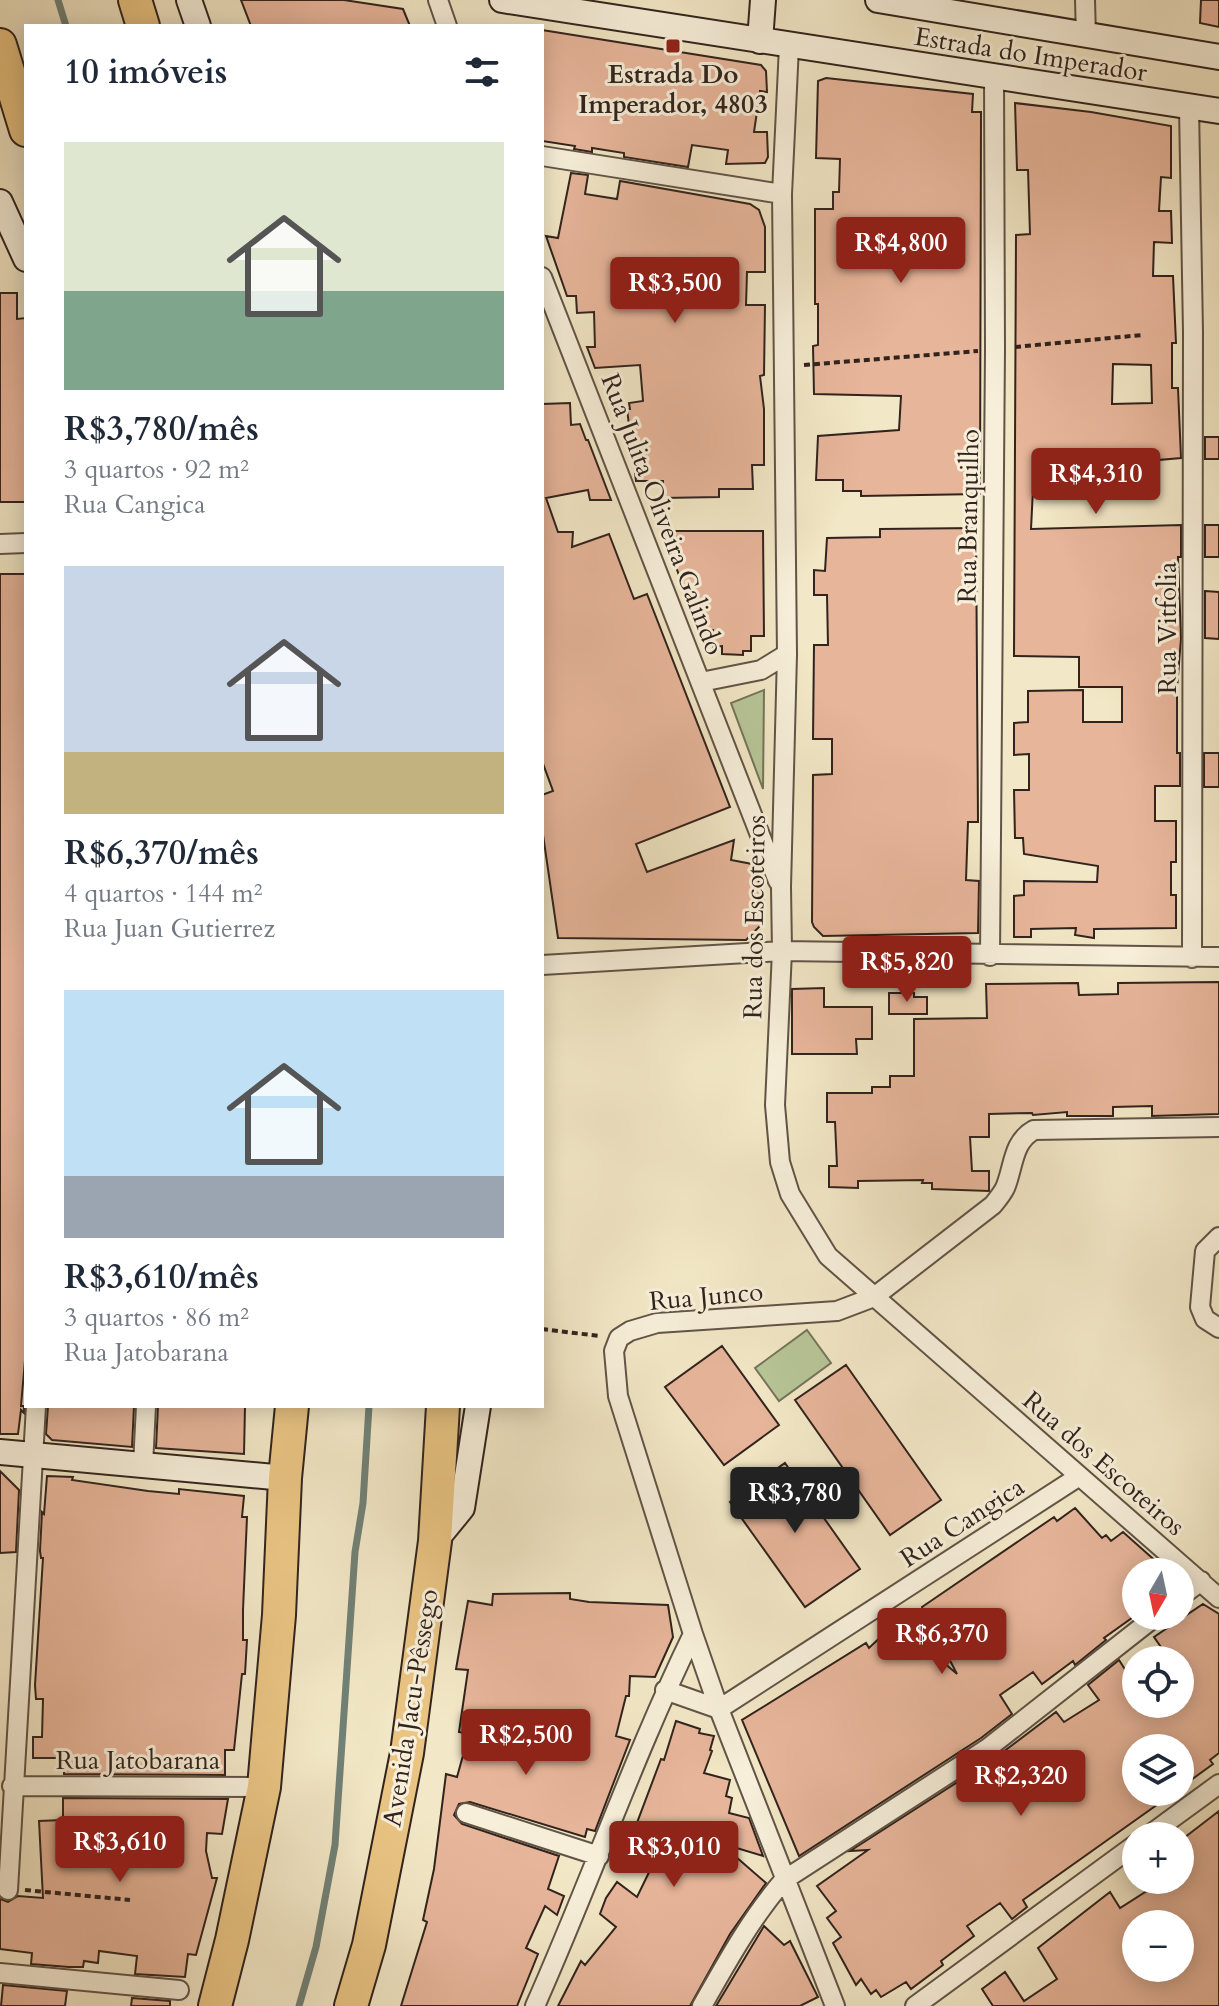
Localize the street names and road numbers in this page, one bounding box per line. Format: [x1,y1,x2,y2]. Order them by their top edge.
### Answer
street label: Estrada do Imperador [912,19,1150,90]
street label: Rua Julita Oliveira Galindo [593,368,732,660]
street label: Rua Branquilho [949,429,988,603]
street label: Rua Vitfolia [1150,562,1185,694]
street label: Rua dos Escoteiros [735,815,774,1019]
street label: Rua Junco [648,1274,764,1319]
street label: Rua dos Escoteiros [1015,1383,1192,1544]
street label: Rua Cangica [893,1469,1031,1576]
street label: Avenida Jacu-Pêssego [374,1587,447,1830]
street label: Rua Jatobarana [56,1743,220,1778]

